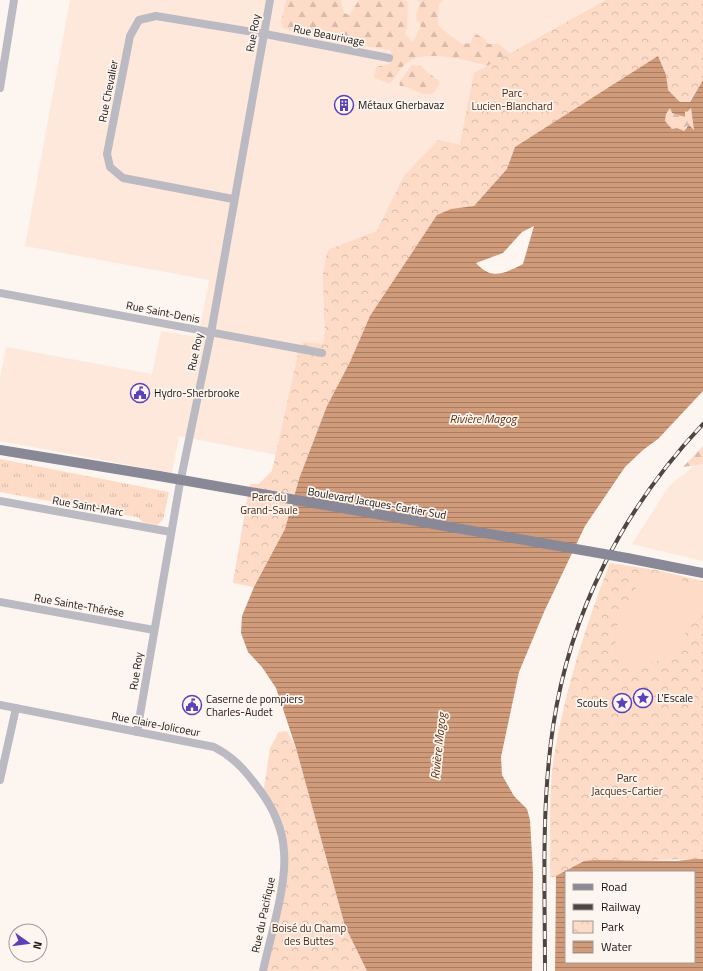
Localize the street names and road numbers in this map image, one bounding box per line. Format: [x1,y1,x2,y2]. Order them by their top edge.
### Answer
street label: Rue Roy [242,12,264,53]
street label: Rue Beaurivage [292,20,366,50]
street label: Rue Chevalier [94,58,122,123]
street label: Rue Saint-Denis [125,297,201,327]
street label: Rue Roy [183,331,207,372]
street label: Boulevard Jacques-Cartier Sud [306,483,448,523]
street label: Rue Saint-Marc [51,492,125,520]
street label: Rue Sainte-Thérèse [33,589,126,621]
street label: Rue Roy [125,650,147,691]
street label: Rue Claire-Jolicoeur [110,708,202,741]
street label: Rue du Pacifique [247,875,279,954]

